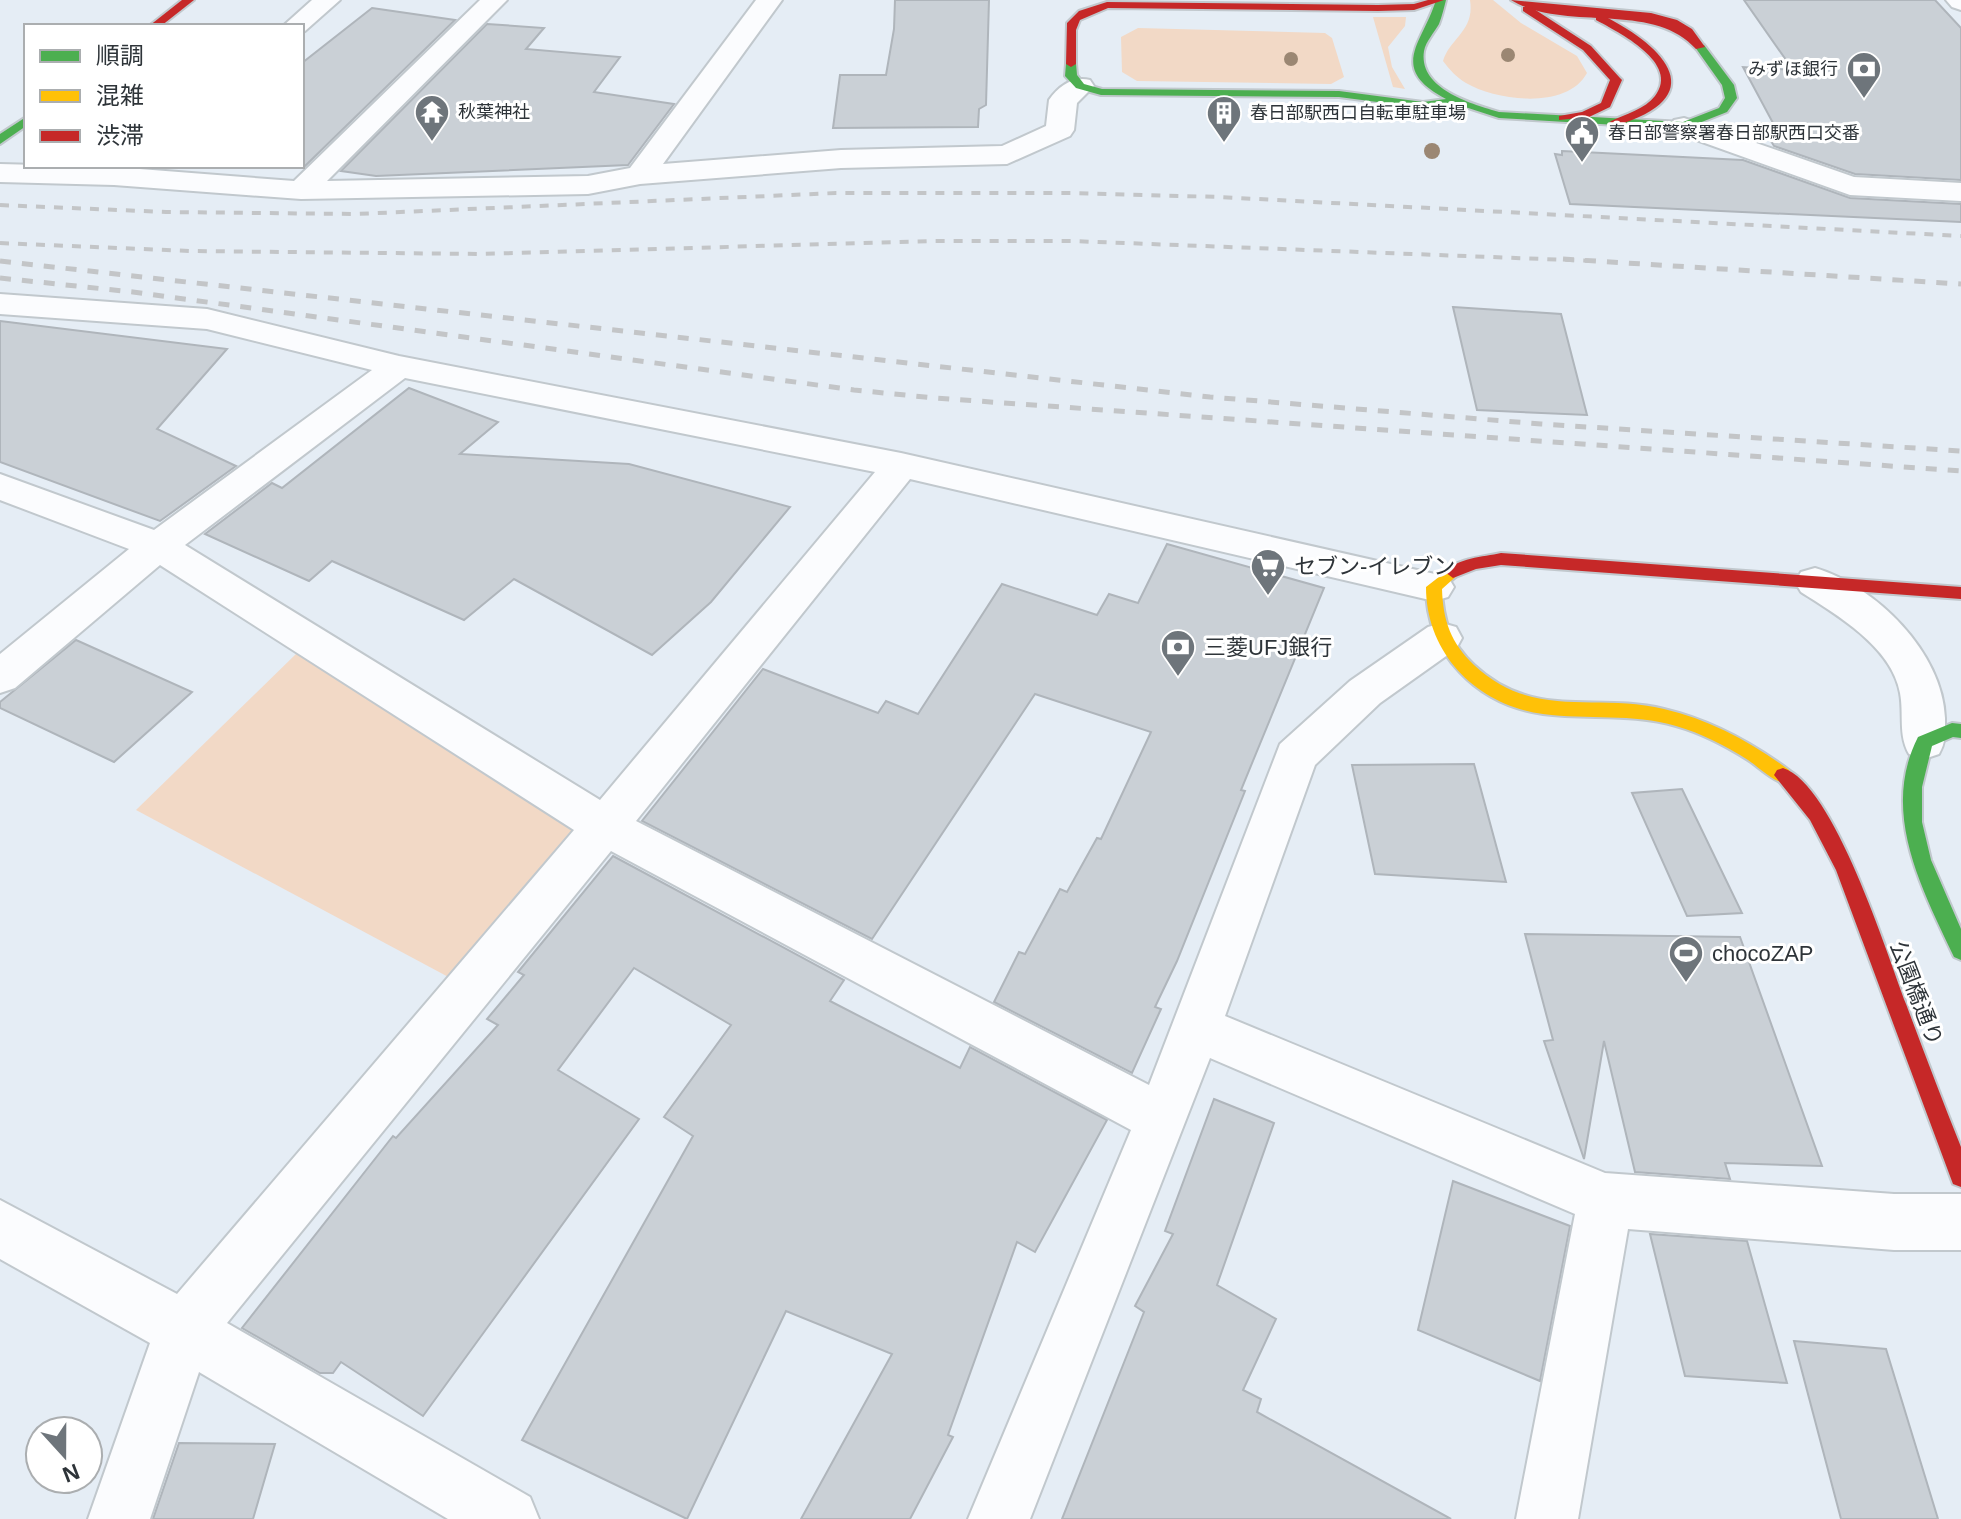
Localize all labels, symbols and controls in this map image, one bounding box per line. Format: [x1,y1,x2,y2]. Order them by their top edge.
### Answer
legend [24,24,304,168]
text: 順調 [96,42,144,69]
bank icon: みずほ銀行 [1845,50,1883,100]
place label: みずほ銀行 [1748,59,1838,79]
text: 混雑 [96,82,144,109]
temple icon: 秋葉神社 [413,93,451,143]
building icon: 春日部駅西口自転車駐車場 [1205,94,1243,144]
place label: 秋葉神社 [458,102,530,122]
place label: 春日部駅西口自転車駐車場 [1250,103,1466,123]
public building icon: 春日部警察署春日部駅西口交番 [1563,114,1601,164]
text: 渋滞 [96,122,144,149]
place label: 春日部警察署春日部駅西口交番 [1608,123,1860,143]
supermarket icon: セブン-イレブン [1249,547,1287,597]
place label: セブン-イレブン [1294,554,1455,579]
bank icon: 三菱UFJ銀行 [1159,628,1197,678]
place label: 三菱UFJ銀行 [1204,635,1332,660]
sports icon: chocoZAP [1667,934,1705,984]
street label: 公園橋通り [1885,937,1948,1049]
place label: chocoZAP [1712,941,1814,966]
north arrow [24,1415,104,1495]
text: N [59,1459,83,1488]

